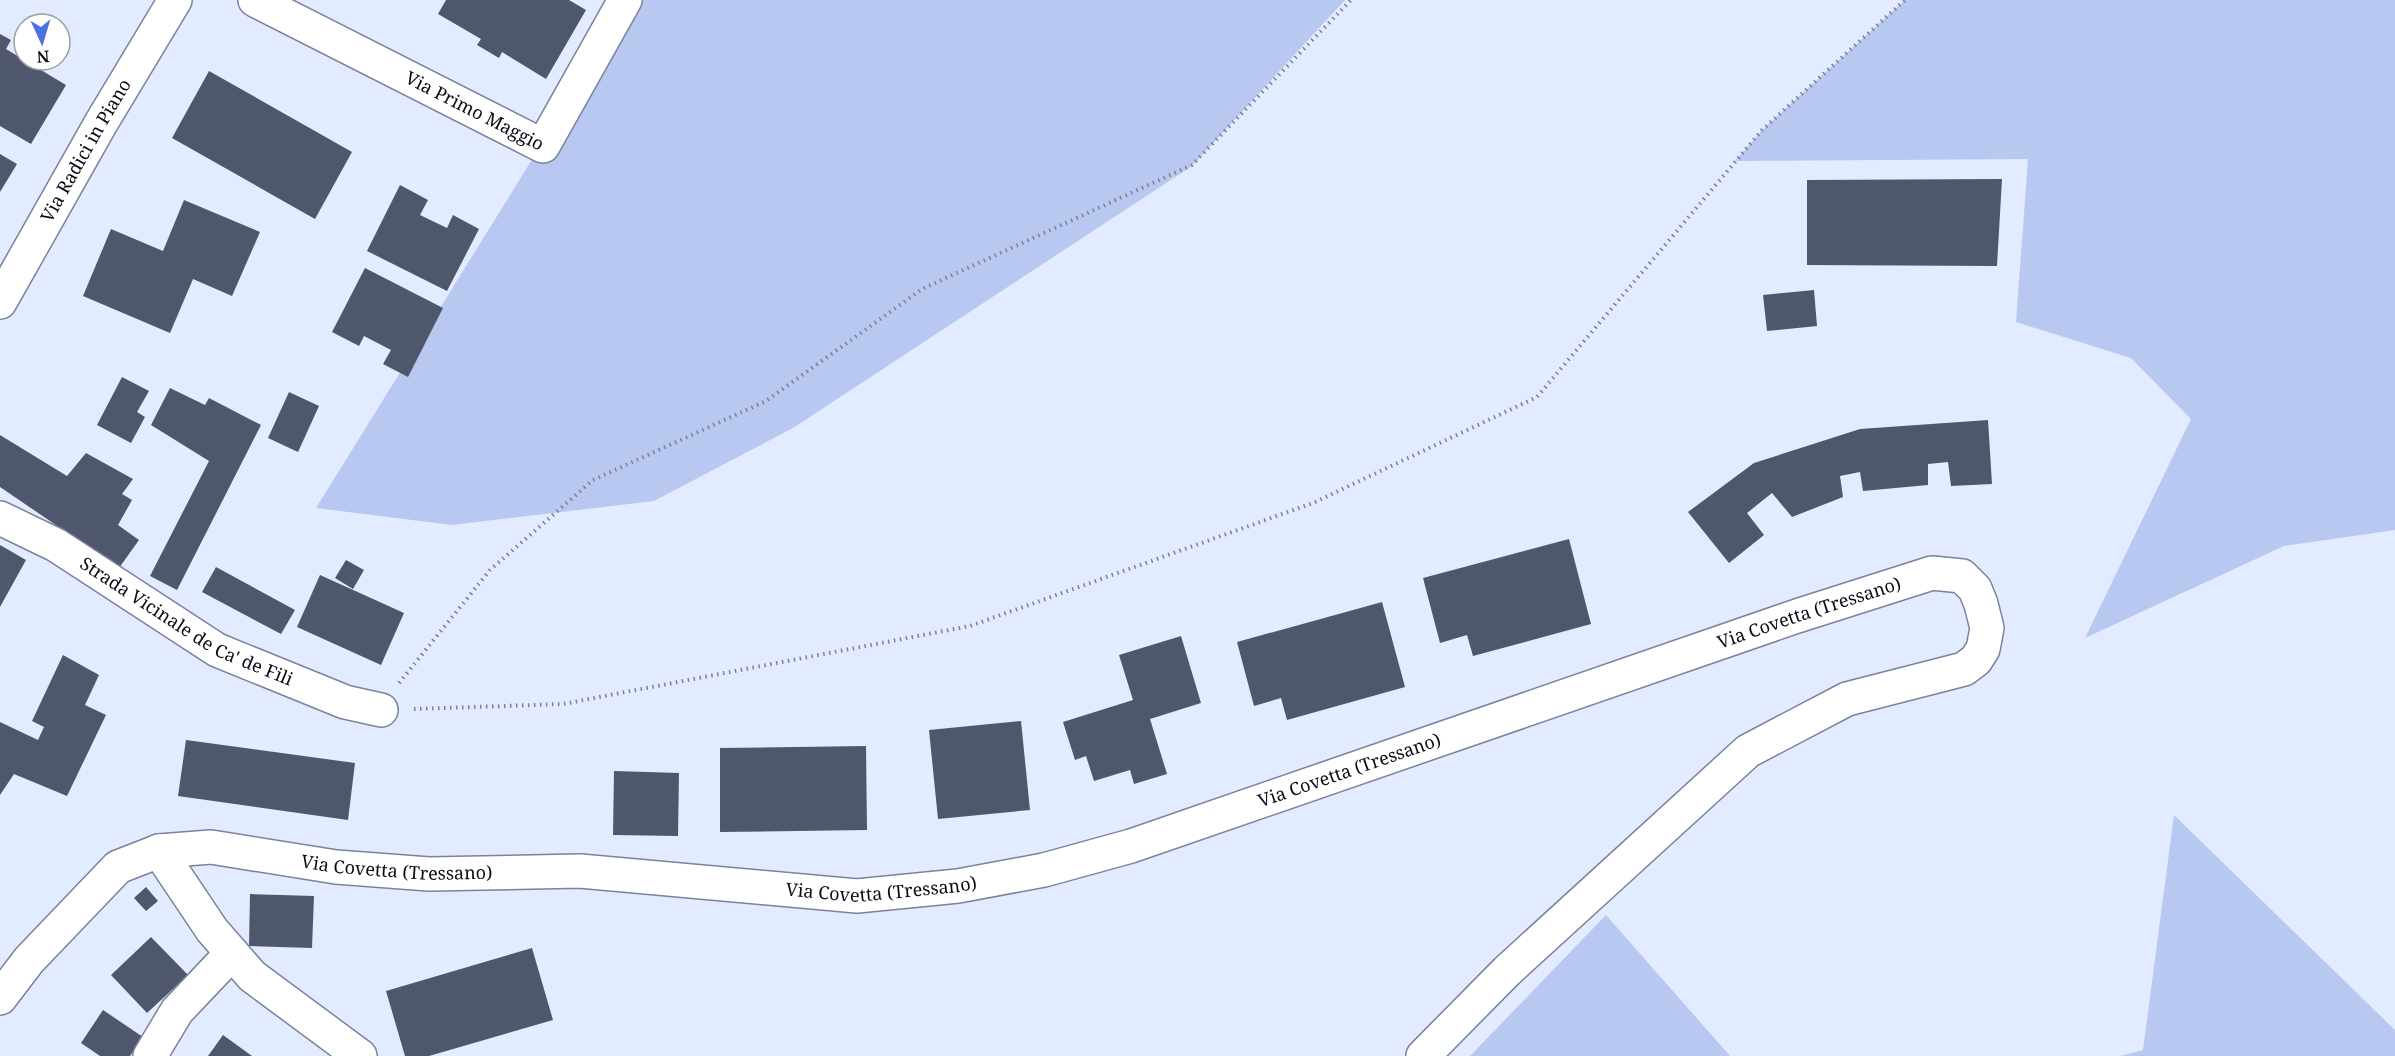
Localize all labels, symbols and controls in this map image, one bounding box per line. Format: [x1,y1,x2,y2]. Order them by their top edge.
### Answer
north arrow [12,12,72,72]
text: N [36,46,50,68]
street label: Via Primo Maggio [401,65,548,156]
street label: Via Radici in Piano [34,74,136,226]
street label: Strada Vicinale de Ca' de Fili [76,551,297,691]
street label: Via Covetta (Tressano) [1714,571,1904,654]
street label: Via Covetta (Tressano) [1255,727,1444,812]
street label: Via Covetta (Tressano) [300,849,493,885]
street label: Via Covetta (Tressano) [785,870,978,907]

